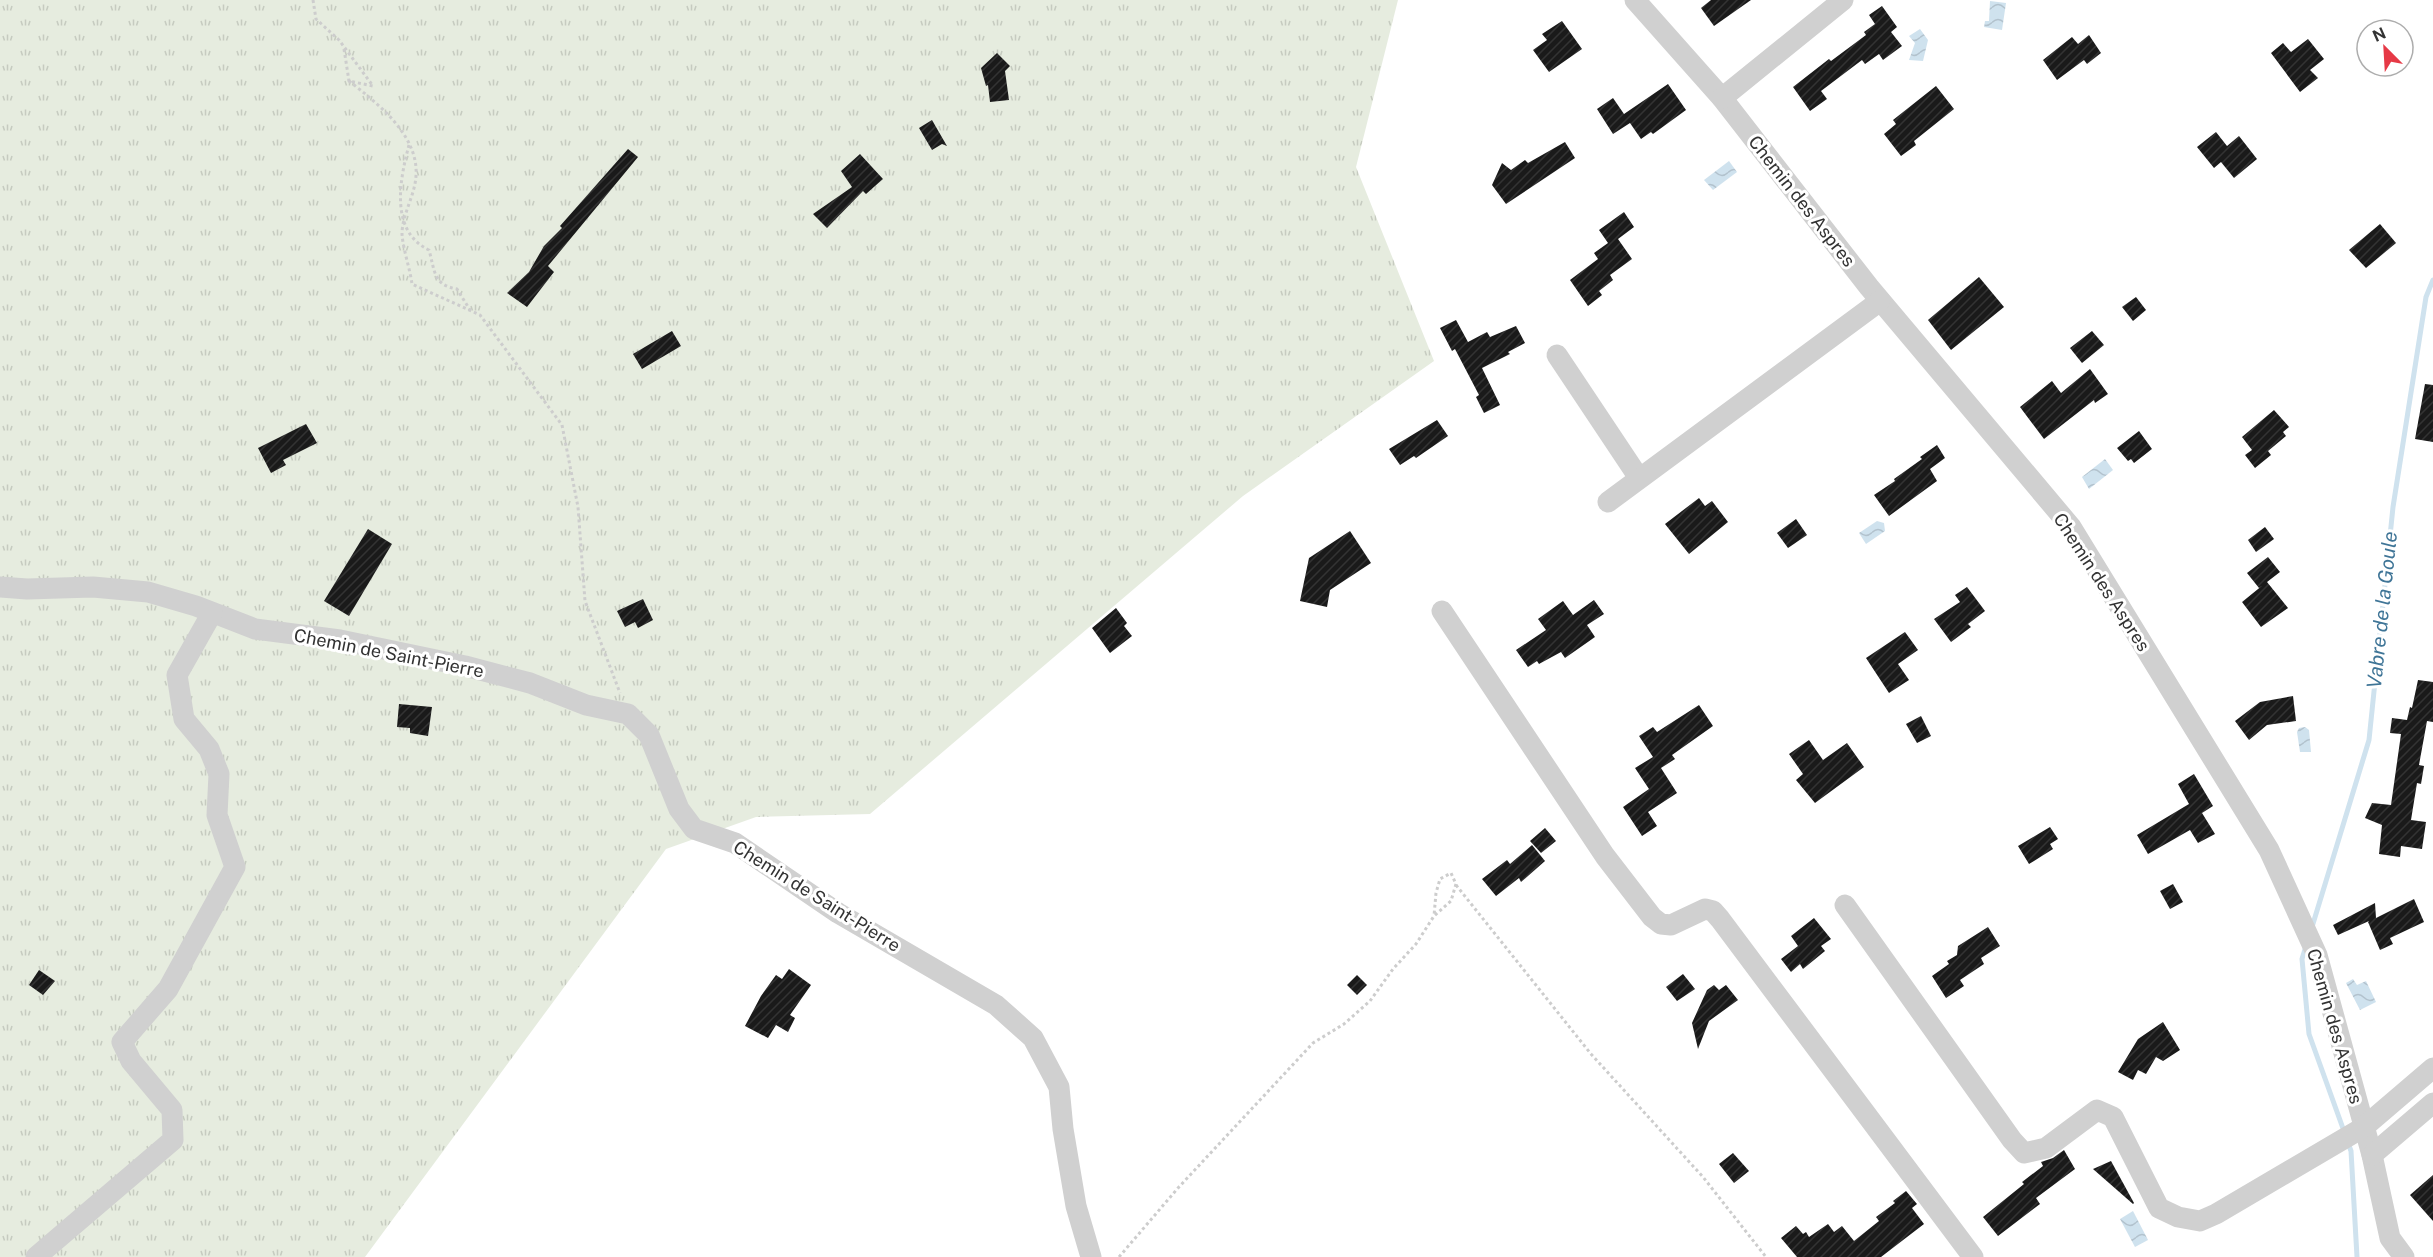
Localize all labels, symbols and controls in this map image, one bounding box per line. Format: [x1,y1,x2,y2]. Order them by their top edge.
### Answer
north arrow [2355,18,2415,78]
text: N [2370,24,2389,46]
street label: Chemin des Aspres [1744,131,1860,271]
street label: Chemin des Aspres [2050,509,2154,655]
water label: Vabre de la Goule [2362,530,2402,690]
street label: Chemin de Saint-Pierre [292,624,486,682]
street label: Chemin de Saint-Pierre [730,836,904,956]
street label: Chemin des Aspres [2303,946,2367,1106]

